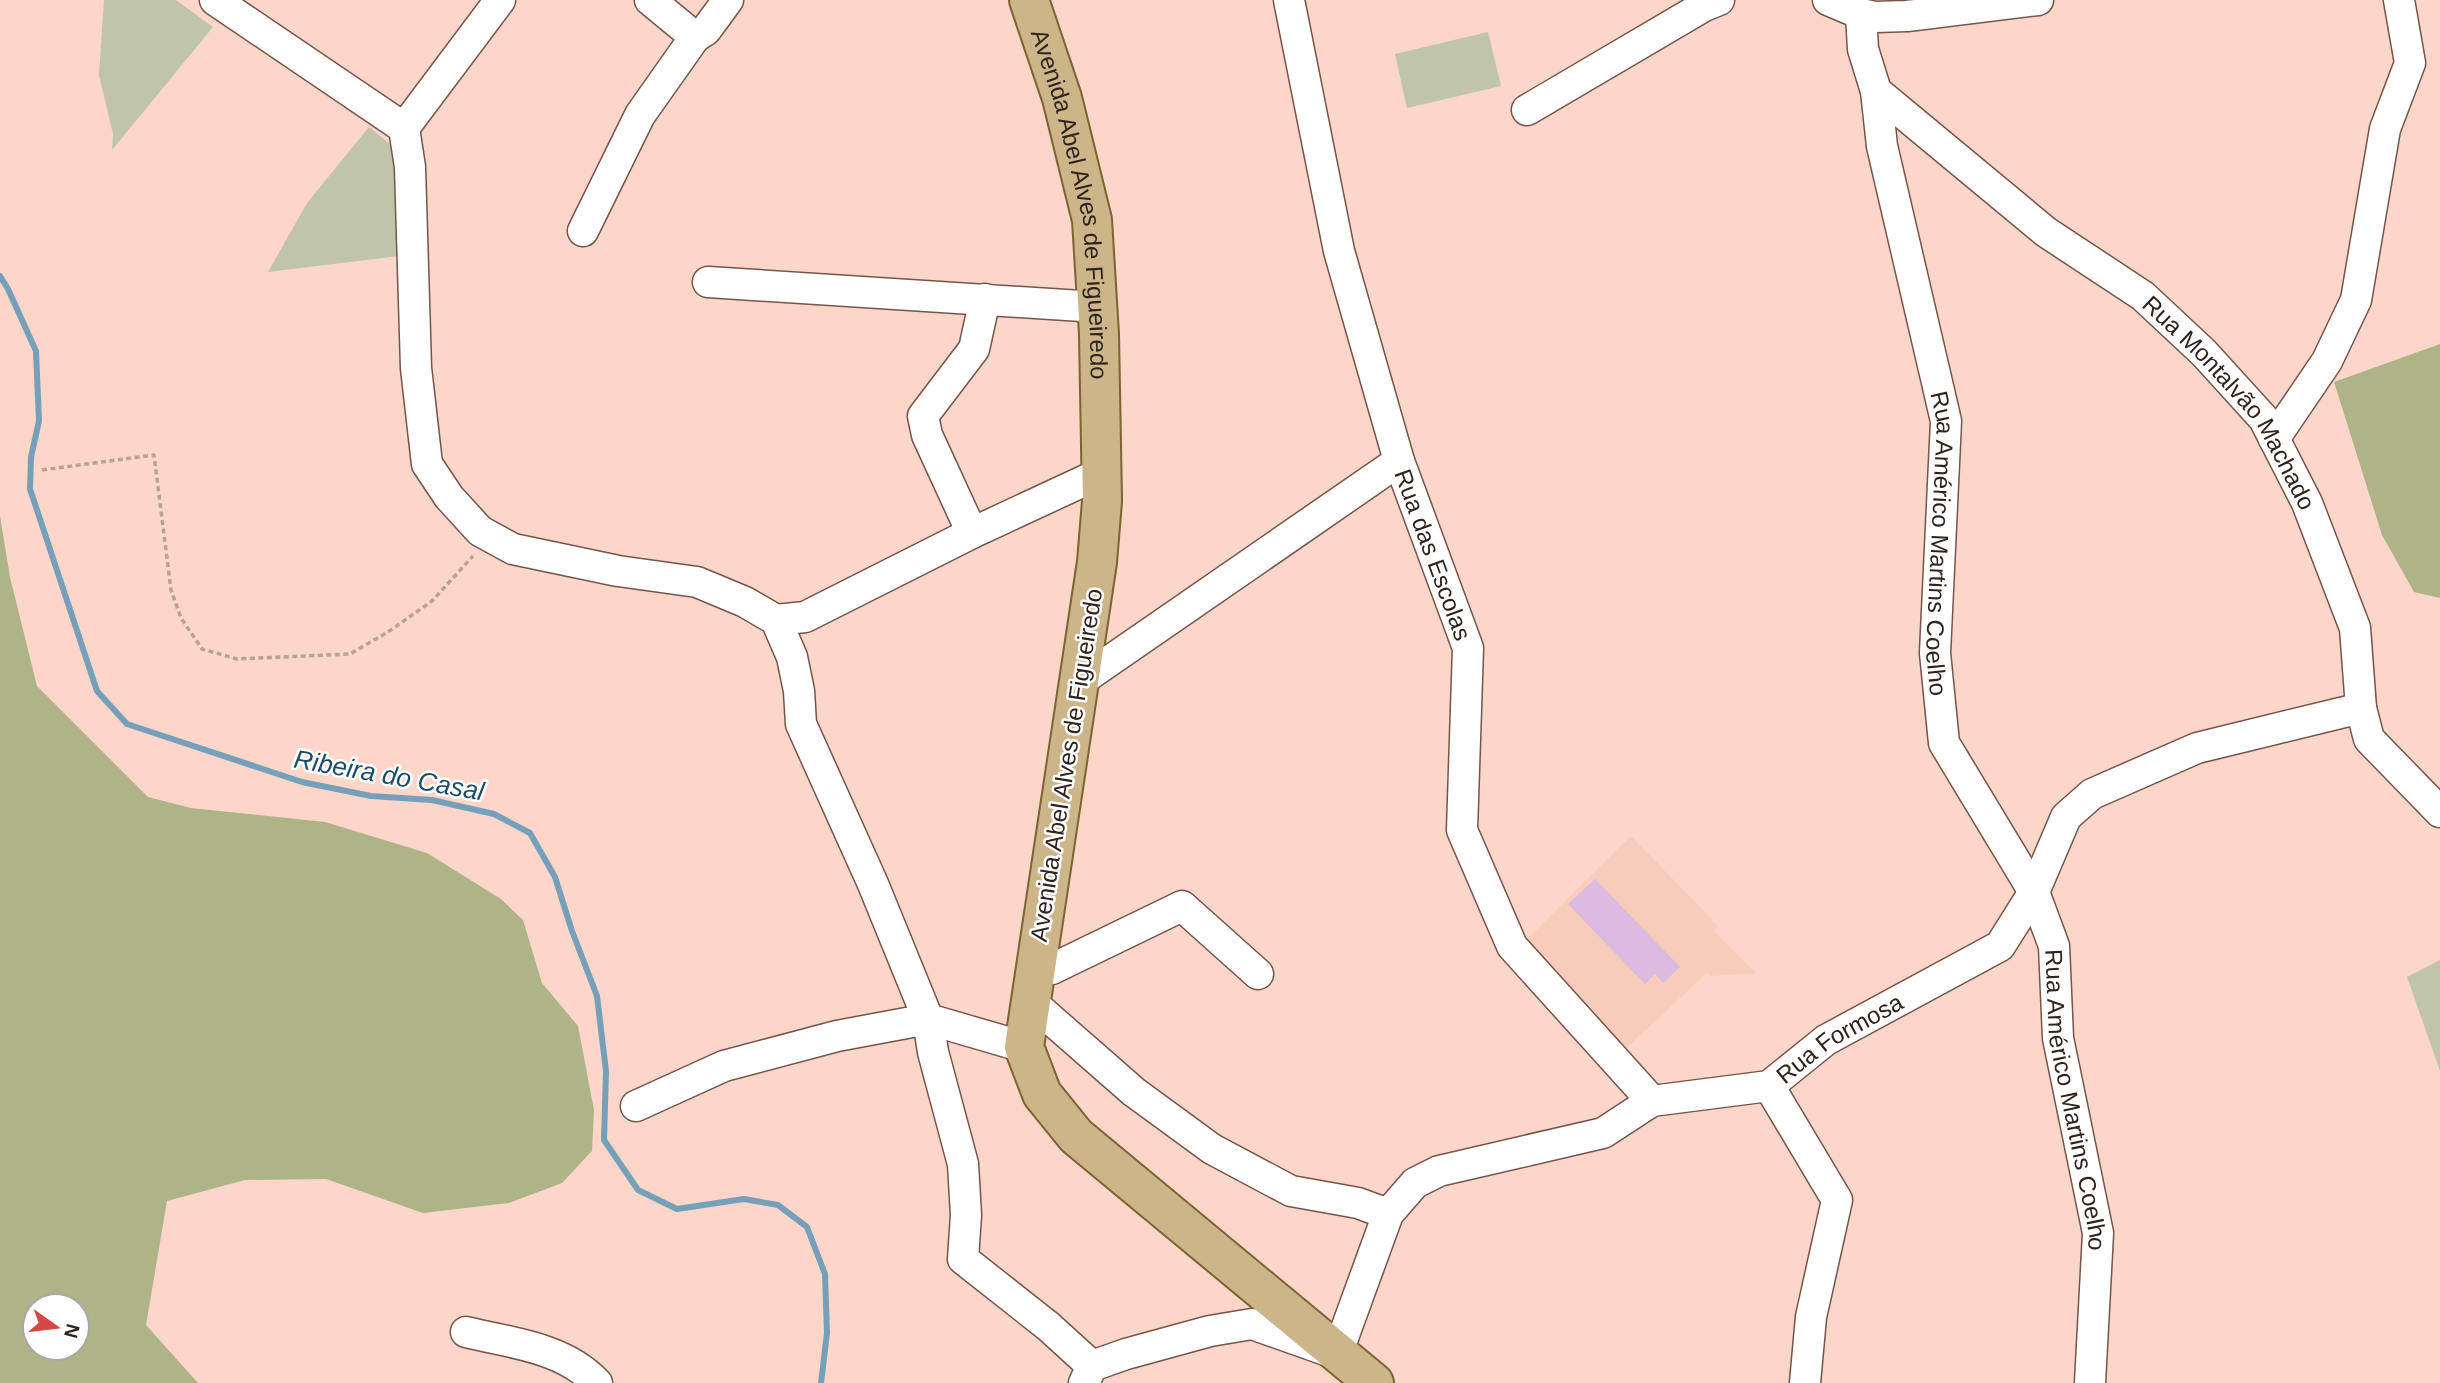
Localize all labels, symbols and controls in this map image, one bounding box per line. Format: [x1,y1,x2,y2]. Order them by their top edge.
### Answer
street label: Avenida Abel Alves de Figueiredo [1026,25,1113,380]
street label: Rua Montalvão Machado [2138,290,2321,514]
street label: Rua Américo Martins Coelho [1921,388,1959,697]
street label: Rua das Escolas [1390,465,1477,644]
street label: Avenida Abel Alves de Figueiredo [1025,587,1107,943]
water label: Ribeira do Casal [292,744,487,807]
street label: Rua Américo Martins Coelho [2041,949,2112,1251]
street label: Rua Formosa [1771,987,1908,1088]
north arrow [21,1292,91,1362]
text: N [60,1322,84,1340]

